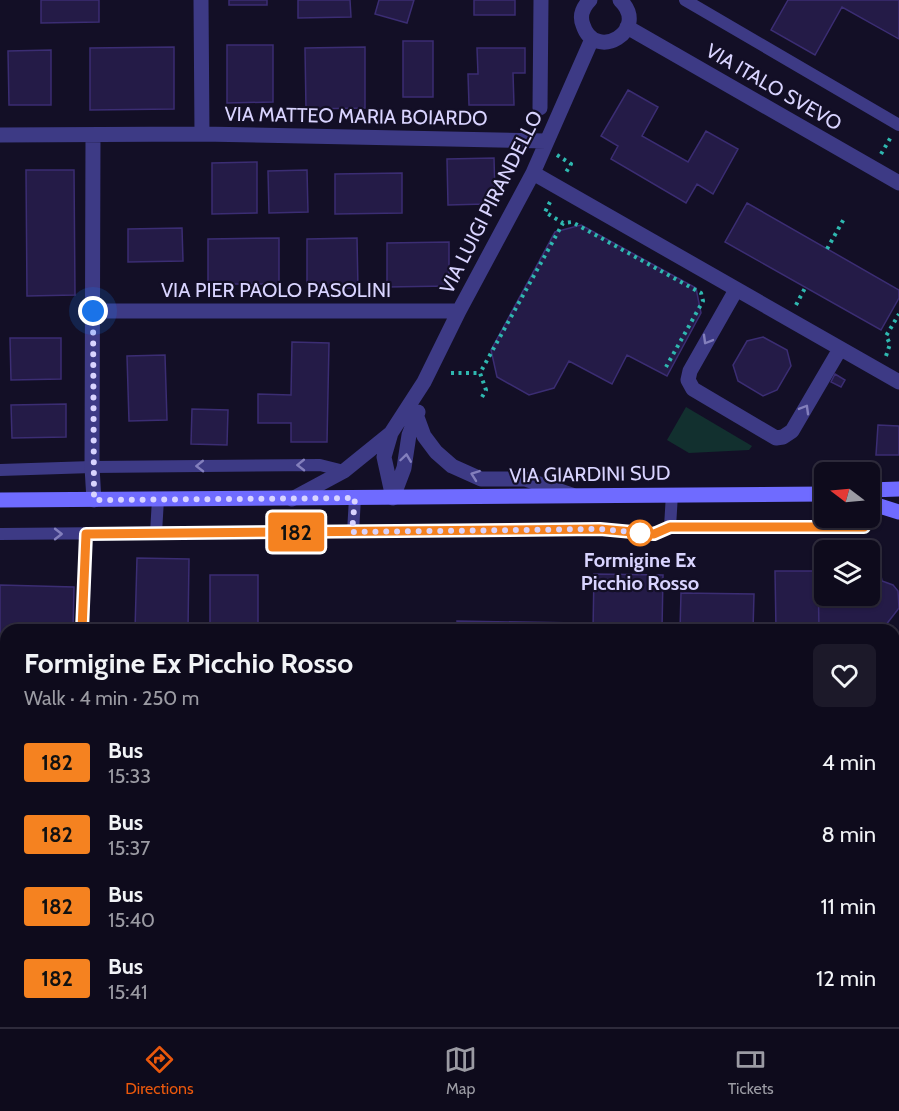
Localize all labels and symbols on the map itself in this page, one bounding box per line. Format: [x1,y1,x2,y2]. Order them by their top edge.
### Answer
street label: VIA ITALO SVEVO [702,38,846,136]
street label: VIA MATTEO MARIA BOIARDO [224,102,488,130]
street label: VIA LUIGI PIRANDELLO [434,107,548,297]
street label: VIA PIER PAOLO PASOLINI [161,278,391,302]
your location [78,296,108,326]
one-way arrow [703,334,715,344]
one-way arrow [797,405,809,415]
one-way arrow [399,453,411,462]
one-way arrow [297,459,306,471]
one-way arrow [195,460,204,472]
street label: VIA GIARDINI SUD [509,461,671,487]
north arrow [814,462,880,528]
one-way arrow [470,470,481,483]
line badge: 182 [262,512,330,552]
marker: Formigine Ex Picchio Rosso [627,520,653,546]
one-way arrow [54,528,63,540]
place label: Formigine Ex Picchio Rosso [581,548,699,595]

